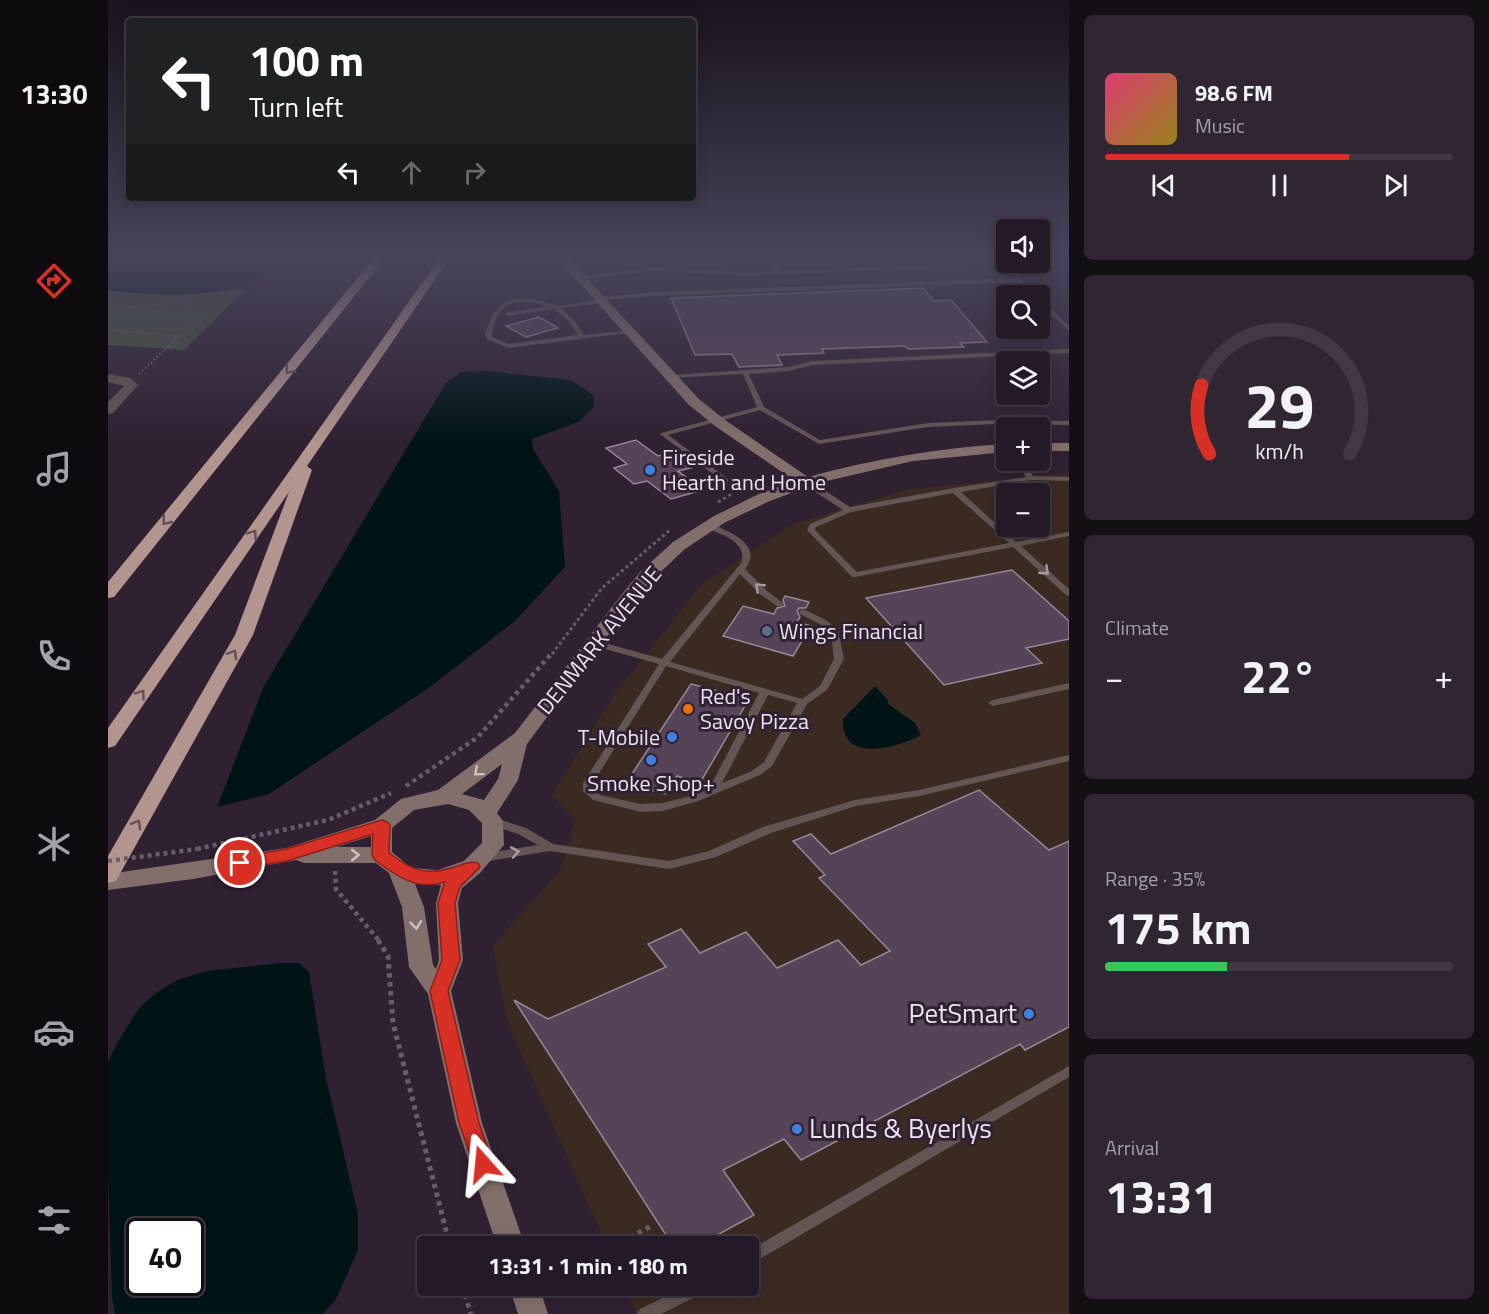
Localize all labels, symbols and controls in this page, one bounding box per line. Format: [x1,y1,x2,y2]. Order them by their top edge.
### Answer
text: 100 m [249,28,364,92]
icon: left [150,42,228,120]
text: 13:30 [20,73,88,114]
text: 98.6 FM [1195,76,1273,110]
text: Turn left [249,86,343,127]
text: Music [1195,110,1245,141]
icon: left [332,156,365,189]
icon: ahead [395,156,428,189]
icon: right [458,156,491,189]
icon: previous [1147,169,1180,202]
icon: pause [1263,169,1296,202]
icon: next [1379,169,1412,202]
map controls [996,219,1050,537]
button: sound [996,219,1050,273]
icon: directions [33,260,75,302]
button: search [996,285,1050,339]
button: layers [996,351,1050,405]
text: 29 [1244,357,1314,452]
one-way arrow [285,363,296,374]
button: + [996,417,1050,471]
text: km/h [1255,436,1303,468]
place label: Fireside Hearth and Home [662,440,826,499]
icon: music [33,448,75,490]
marker: Fireside Hearth and Home [643,463,657,477]
button: − [996,483,1050,537]
one-way arrow [163,514,174,525]
one-way arrow [246,530,257,541]
street label: DENMARK AVENUE [528,558,670,722]
one-way arrow [1038,564,1048,575]
one-way arrow [756,584,767,595]
text: Climate [1105,612,1169,643]
place label: Wings Financial [779,614,923,648]
marker: Wings Financial [760,624,774,638]
icon: phone [33,635,75,677]
text: 22° [1241,642,1317,710]
one-way arrow [226,650,237,660]
text: − [1105,652,1123,702]
text: + [1435,652,1453,702]
place label: Red's Savoy Pizza [700,679,809,738]
one-way arrow [134,690,145,701]
marker: Red's Savoy Pizza [681,702,695,716]
place label: T-Mobile [578,720,660,754]
marker: T-Mobile [665,730,679,744]
marker: Smoke Shop+ [644,753,658,767]
one-way arrow [474,765,485,776]
place label: Smoke Shop+ [587,766,715,800]
one-way arrow [130,820,141,830]
icon: climate [33,823,75,865]
pin [214,837,265,888]
icon: arrive [223,846,256,879]
one-way arrow [509,846,519,859]
one-way arrow [350,849,359,861]
text: Range · 35% [1105,863,1205,894]
text: 175 km [1105,893,1251,961]
one-way arrow [409,921,421,930]
place label: PetSmart [909,992,1018,1033]
marker: PetSmart [1022,1007,1036,1021]
icon: car [33,1011,75,1053]
place label: Lunds & Byerlys [809,1107,992,1148]
marker: Lunds & Byerlys [790,1122,804,1136]
position arrow [451,1132,515,1196]
text: Arrival [1105,1132,1159,1163]
text: 13:31 [1105,1162,1217,1230]
icon: filters [33,1199,75,1241]
speed limit sign: 40 [126,1218,204,1296]
text: 13:31 · 1 min · 180 m [488,1249,688,1283]

